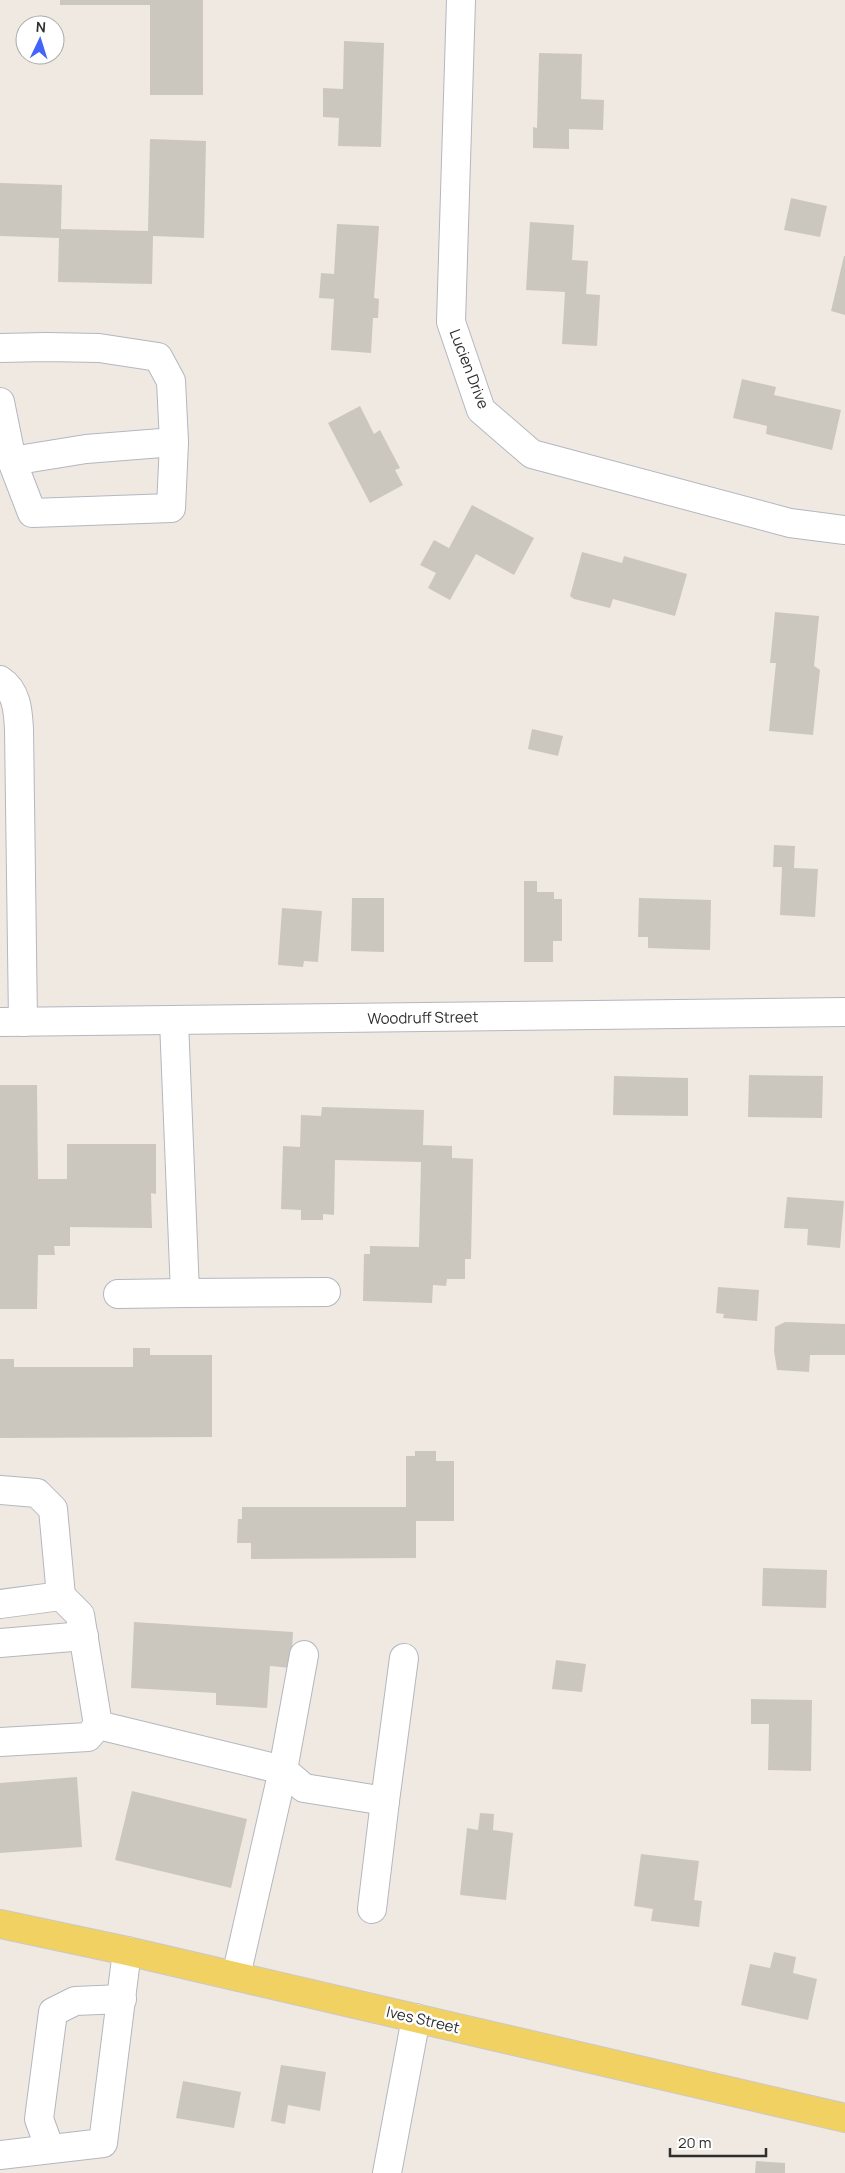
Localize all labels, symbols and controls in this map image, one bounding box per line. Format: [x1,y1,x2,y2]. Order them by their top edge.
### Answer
north arrow [15,15,65,65]
text: N [35,17,47,36]
street label: Lucien Drive [445,326,494,412]
street label: Woodruff Street [367,1006,479,1029]
street label: Ives Street [384,2001,462,2038]
scale bar [670,2126,766,2158]
text: 20 m [678,2132,711,2153]

